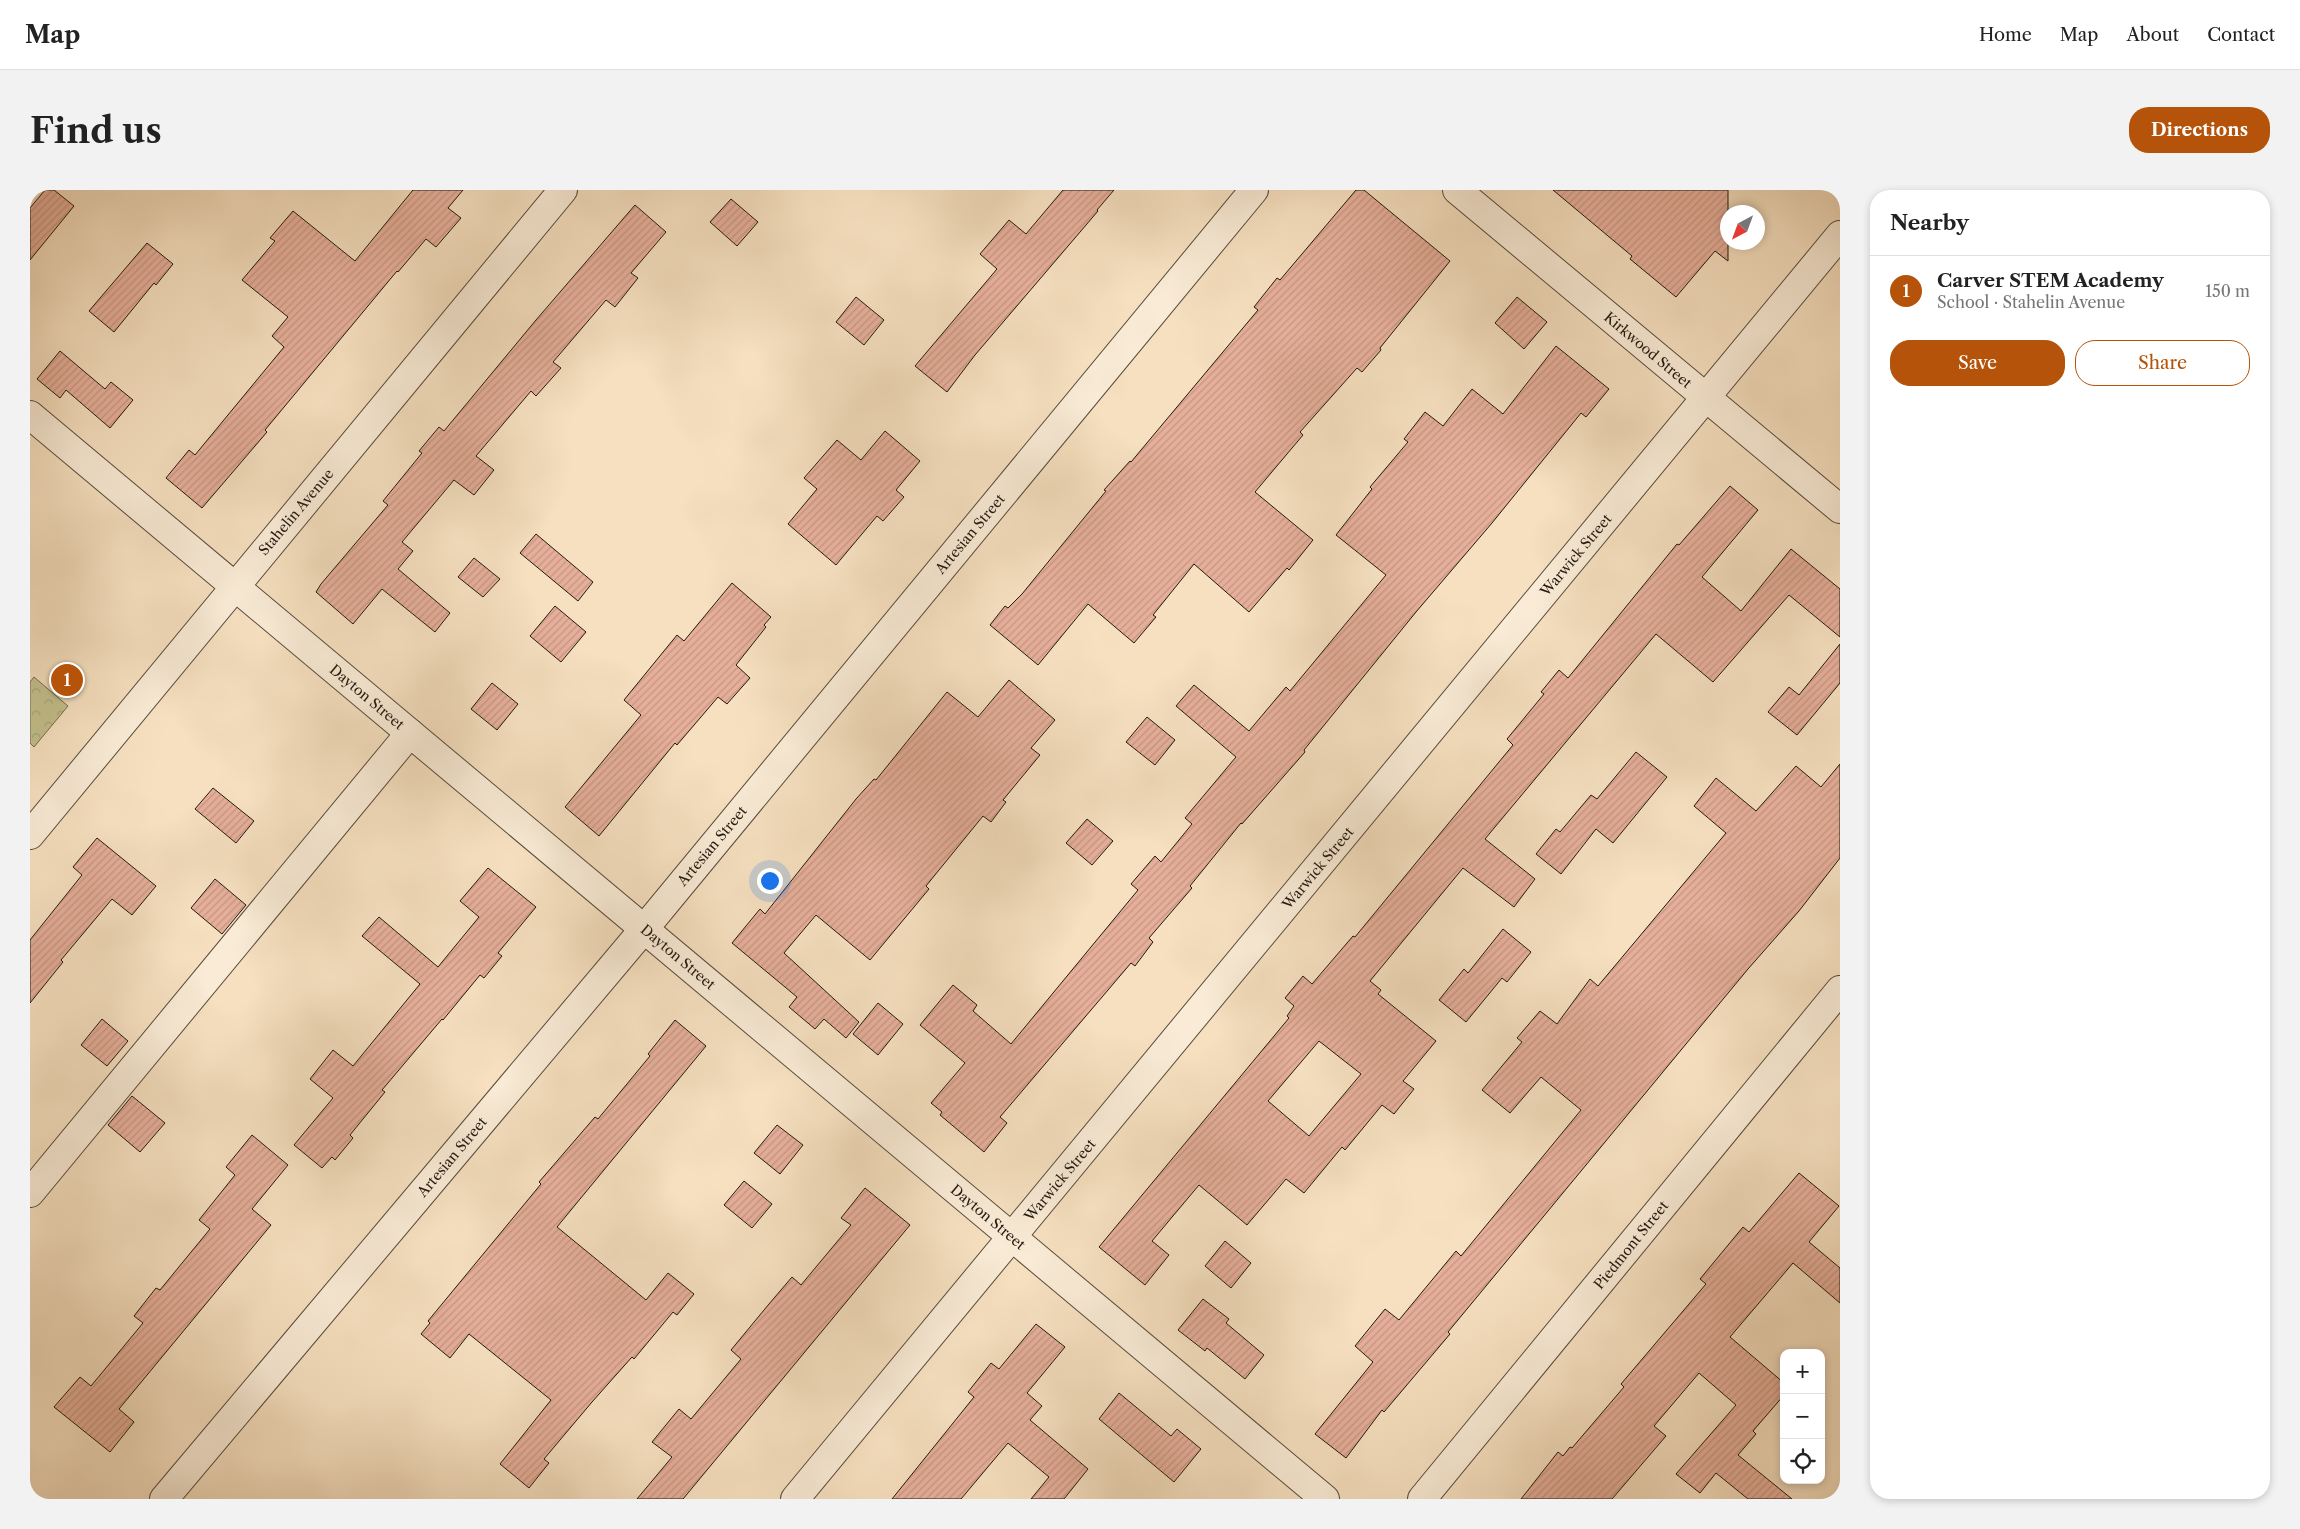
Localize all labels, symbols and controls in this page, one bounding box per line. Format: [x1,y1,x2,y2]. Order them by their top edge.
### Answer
text: Map [25,20,80,49]
text: Home [1979,24,2032,46]
text: Map [2060,24,2098,46]
text: About [2126,24,2179,46]
text: Contact [2207,24,2275,46]
button: Directions [2129,107,2270,153]
text: Find us [30,109,162,152]
north arrow [1720,205,1765,250]
text: Nearby [1890,210,1969,235]
text: Carver STEM Academy [1937,269,2164,292]
text: 1 [1902,281,1910,301]
text: 150 m [2205,281,2250,301]
text: School · Stahelin Avenue [1937,292,2125,312]
street label: Kirkwood Street [1600,308,1696,392]
button: Save [1890,340,2065,386]
button: Share [2075,340,2250,386]
street label: Stahelin Avenue [255,465,338,559]
street label: Artesian Street [931,490,1009,578]
street label: Warwick Street [1536,510,1616,601]
pin: 1 [51,661,83,699]
street label: Dayton Street [326,661,408,733]
street label: Artesian Street [673,802,751,890]
street label: Warwick Street [1278,823,1358,914]
your location [757,868,783,894]
street label: Dayton Street [637,921,719,993]
street label: Artesian Street [413,1113,491,1201]
street label: Warwick Street [1020,1135,1100,1226]
street label: Dayton Street [947,1181,1029,1253]
street label: Piedmont Street [1590,1197,1672,1293]
map controls [1780,1349,1825,1484]
button: + [1780,1349,1825,1394]
button: − [1780,1394,1825,1439]
button: locate [1780,1439,1825,1484]

